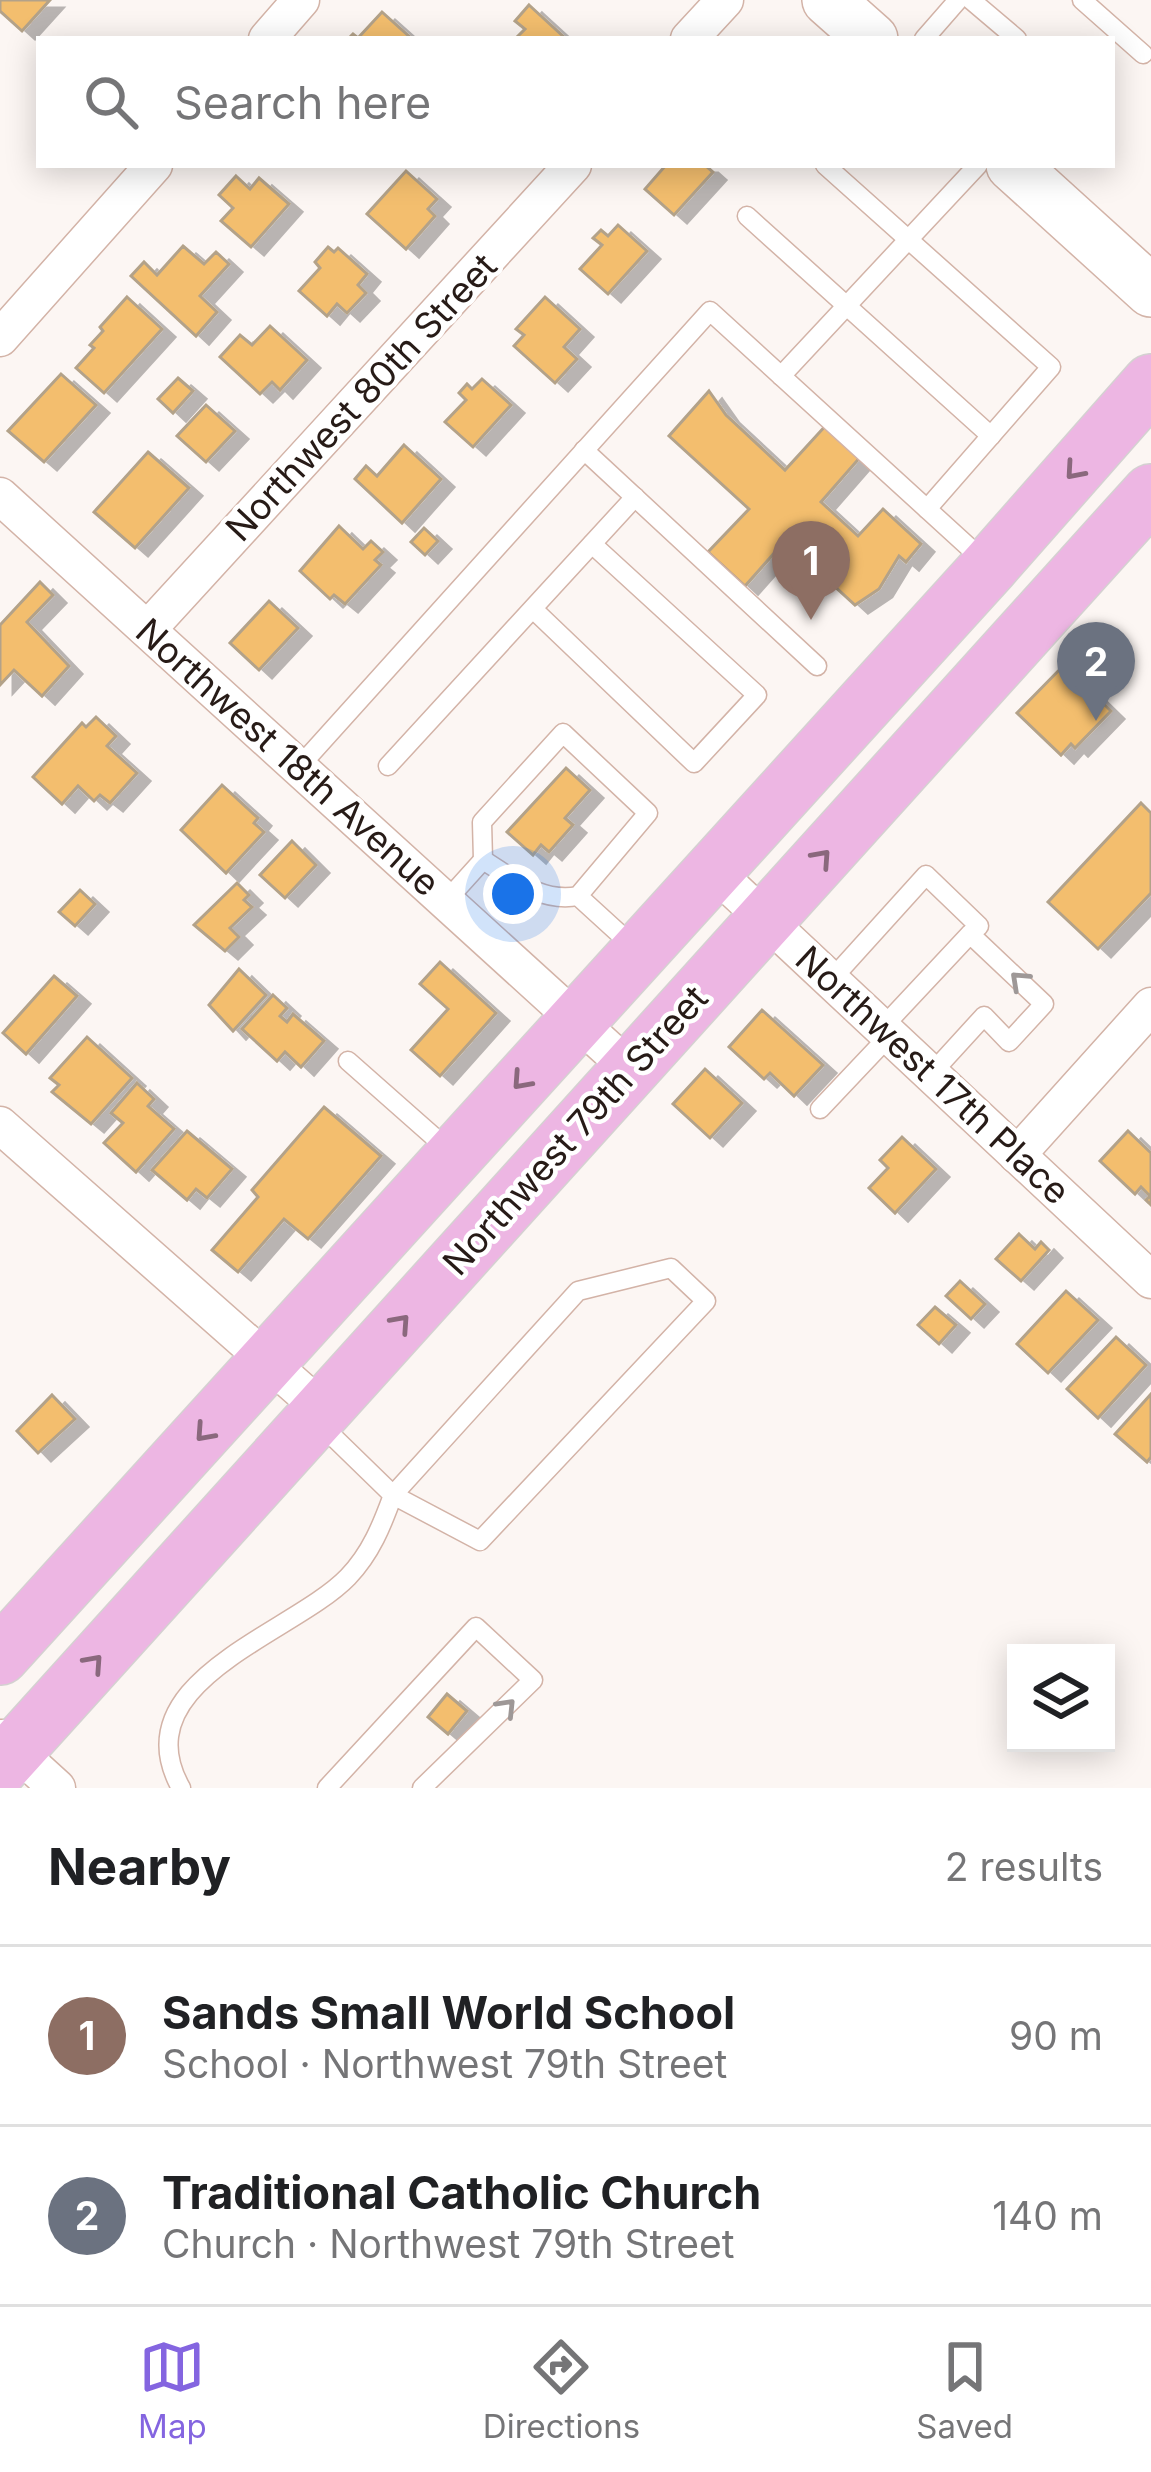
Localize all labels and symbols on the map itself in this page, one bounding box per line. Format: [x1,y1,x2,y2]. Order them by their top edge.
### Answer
street label: Northwest 80th Street [216,244,506,550]
one-way arrow [1067,457,1088,478]
pin: 1 [772,521,850,620]
street label: Northwest 18th Avenue [127,609,449,905]
pin: 2 [1057,622,1135,721]
one-way arrow [808,850,829,872]
your location [483,864,543,924]
street label: Northwest 17th Place [787,937,1079,1213]
one-way arrow [1011,973,1033,995]
street label: Northwest 79th Street [433,976,717,1284]
one-way arrow [514,1067,535,1089]
one-way arrow [387,1315,408,1337]
one-way arrow [197,1420,218,1441]
one-way arrow [80,1656,101,1677]
one-way arrow [492,1699,514,1721]

